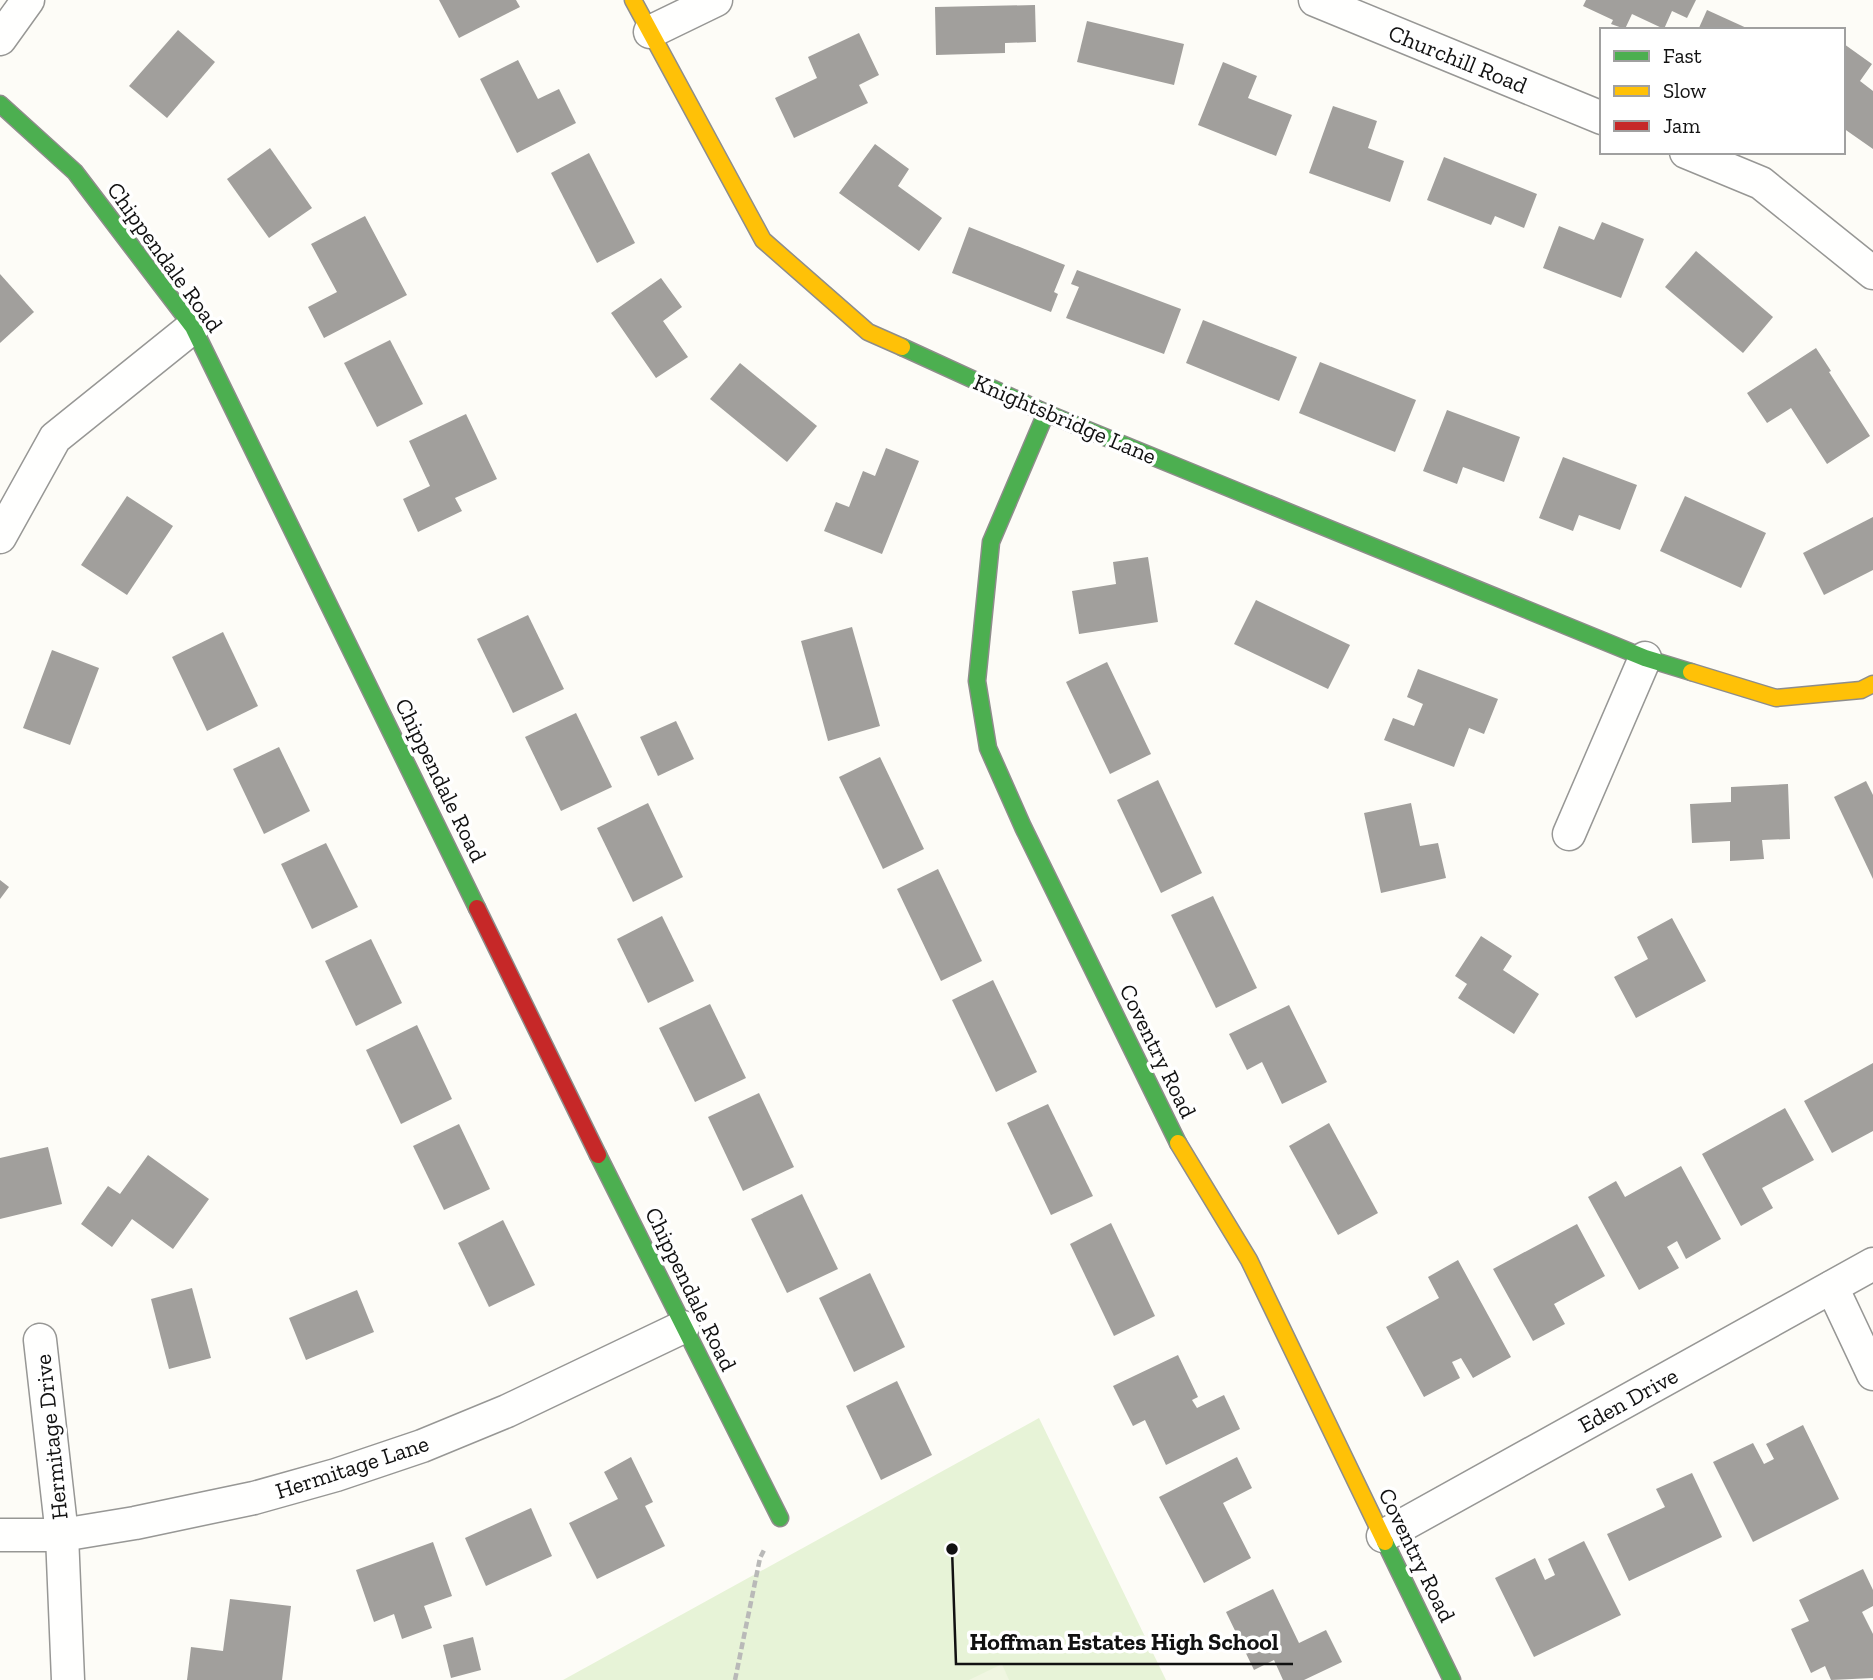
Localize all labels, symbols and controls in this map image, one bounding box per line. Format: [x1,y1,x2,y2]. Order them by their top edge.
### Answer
street label: Churchill Road [1385,18,1532,100]
legend [1600,28,1845,154]
text: Fast [1663,43,1702,68]
text: Slow [1663,78,1706,103]
text: Jam [1663,113,1700,138]
street label: Chippendale Road [101,176,229,338]
street label: Knightsbridge Lane [969,368,1161,470]
street label: Chippendale Road [389,694,493,867]
street label: Coventry Road [1113,979,1203,1123]
street label: Chippendale Road [639,1203,743,1376]
street label: Hermitage Drive [28,1353,74,1521]
street label: Eden Drive [1573,1361,1683,1439]
street label: Hermitage Lane [272,1429,432,1505]
street label: Coventry Road [1372,1483,1462,1627]
callout: Hoffman Estates High School [956,1619,1293,1664]
text: Hoffman Estates High School [969,1627,1279,1656]

